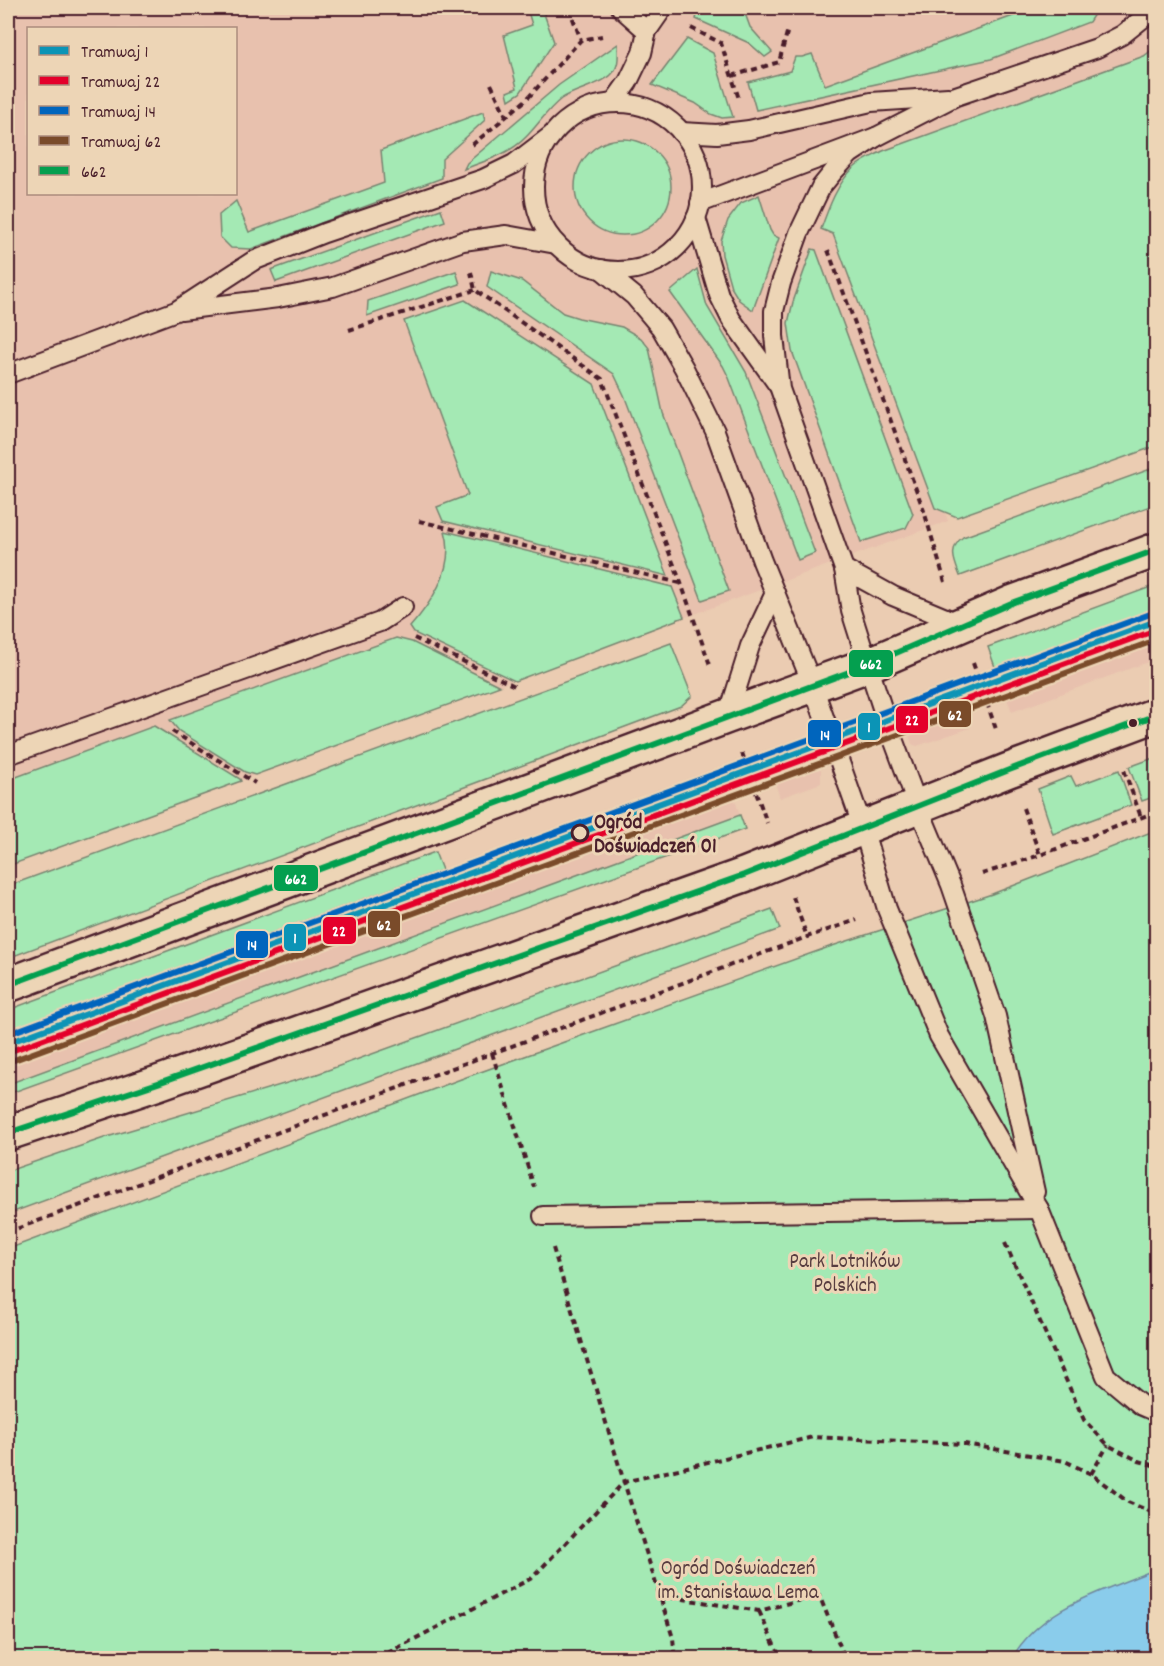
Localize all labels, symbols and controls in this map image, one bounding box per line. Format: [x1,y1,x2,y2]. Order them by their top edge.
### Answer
legend [27,27,237,195]
text: Tramwaj 1 [81,41,149,66]
text: Tramwaj 22 [81,71,160,96]
text: Tramwaj 14 [81,101,156,126]
text: Tramwaj 62 [81,131,161,156]
text: 662 [81,161,107,186]
line badge: 662 [848,649,894,678]
text: 662 [860,654,882,677]
line badge: 62 [938,700,972,728]
line badge: 22 [895,705,929,734]
text: 62 [948,705,962,728]
text: 22 [905,710,919,733]
line badge: 1 [857,712,881,741]
text: 1 [867,717,871,740]
unlabelled marker [1127,717,1139,729]
line badge: 14 [807,719,842,748]
text: 14 [820,725,830,748]
place label: Ogród Doświadczeń 01 [594,809,717,863]
marker: Ogród Doświadczeń 01 [571,824,589,842]
line badge: 662 [273,864,319,892]
text: 662 [285,869,307,892]
line badge: 62 [367,910,401,938]
text: 62 [377,915,391,938]
line badge: 22 [322,916,357,945]
text: 22 [332,921,346,944]
line badge: 1 [283,923,307,952]
text: 1 [293,928,297,951]
line badge: 14 [235,930,269,959]
text: 14 [247,935,257,958]
park label: Park Lotników Polskich [789,1248,901,1302]
park label: Ogród Doświadczeń im. Stanisława Lema [657,1555,820,1609]

